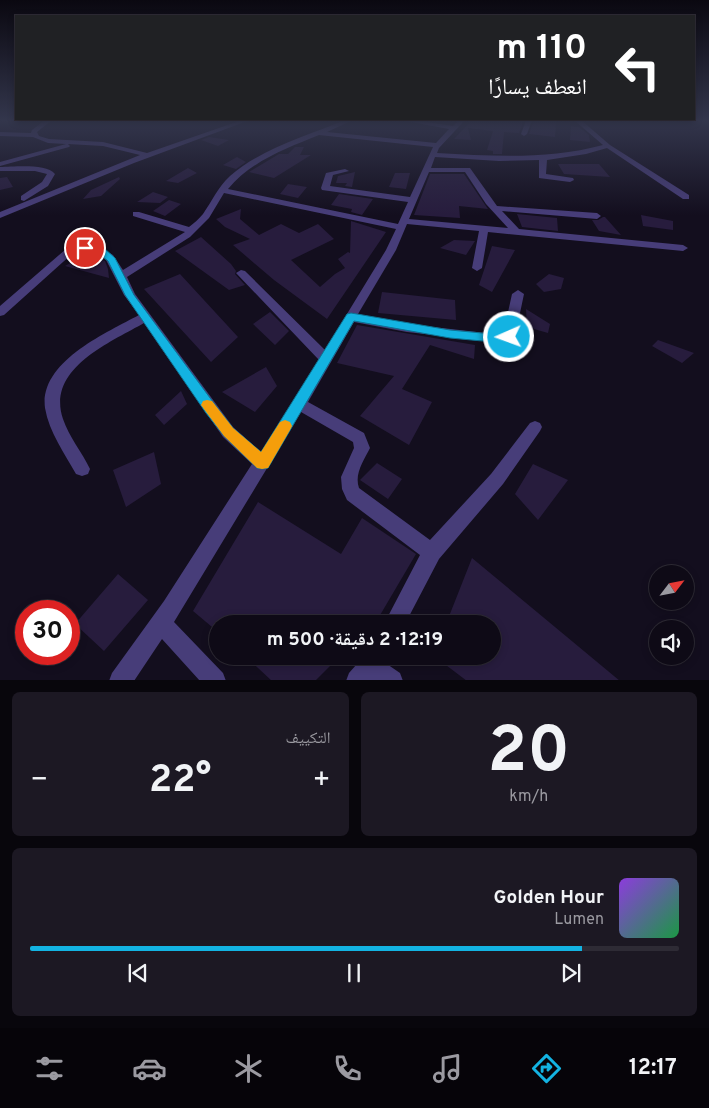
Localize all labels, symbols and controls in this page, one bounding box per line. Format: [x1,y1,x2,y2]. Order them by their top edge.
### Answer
text: 110 m [497,27,587,71]
icon: left [605,35,670,100]
text: انعطف يسارًا [488,75,587,102]
pin [64,227,106,269]
icon: arrive [71,234,99,262]
position arrow [482,310,534,362]
north arrow [649,565,694,610]
map controls [649,565,694,665]
speed limit sign: 30 [15,600,80,665]
button: sound [649,620,694,665]
text: 12:19 · 2 دقيقة · 500 m [267,628,443,652]
text: 20 [488,713,570,795]
text: التكييف [286,729,331,749]
text: 22° [149,757,211,806]
text: − [30,763,48,799]
text: + [312,763,330,799]
text: km/h [509,787,548,807]
text: Golden Hour [494,886,604,910]
text: Lumen [554,910,604,930]
icon: previous [124,959,152,987]
icon: pause [340,959,368,987]
icon: next [557,959,585,987]
icon: filters [32,1051,67,1086]
icon: car [132,1051,167,1086]
icon: climate [231,1051,266,1086]
icon: phone [330,1051,365,1086]
icon: music [430,1051,465,1086]
icon: directions [529,1051,564,1086]
text: 12:17 [629,1055,677,1082]

